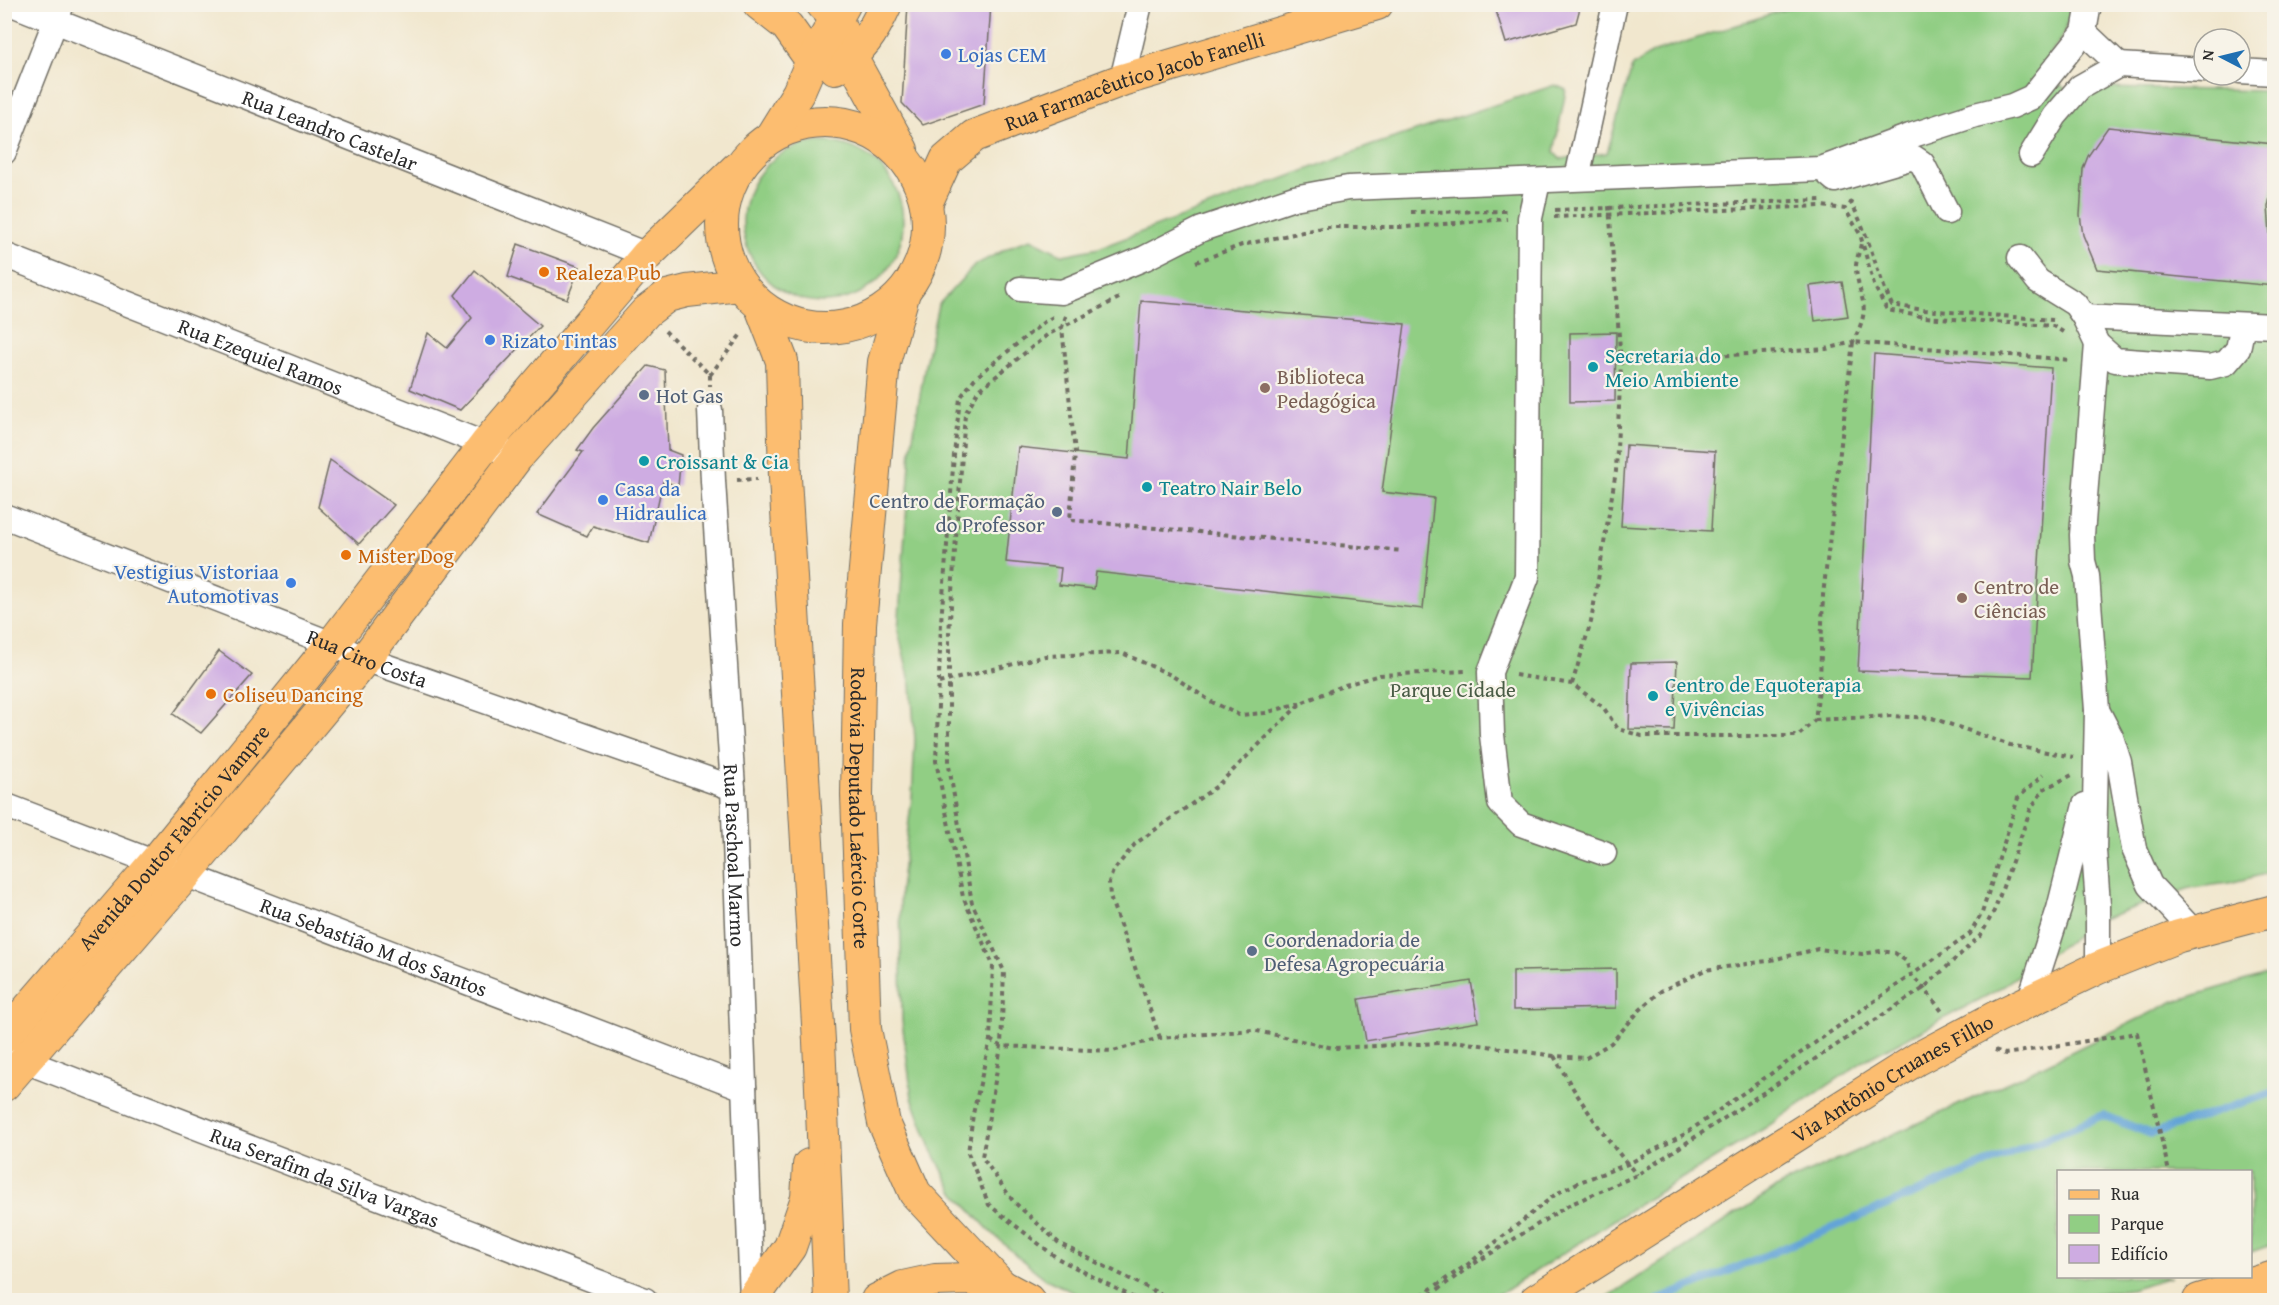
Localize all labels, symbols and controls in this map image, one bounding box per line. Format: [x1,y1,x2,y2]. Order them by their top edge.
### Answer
street label: Rua Farmacêutico Jacob Fanelli [1000,23,1268,139]
north arrow [2192,27,2252,87]
place label: Lojas CEM [958,39,1047,70]
marker: Lojas CEM [939,47,953,61]
text: N [2195,48,2220,62]
street label: Rua Leandro Castelar [238,81,423,178]
place label: Realeza Pub [556,257,661,288]
marker: Realeza Pub [537,265,551,279]
street label: Rua Ezequiel Ramos [174,310,348,403]
place label: Rizato Tintas [502,325,617,356]
marker: Rizato Tintas [483,333,497,347]
place label: Secretaria do Meio Ambiente [1605,340,1739,395]
marker: Secretaria do Meio Ambiente [1586,360,1600,374]
place label: Biblioteca Pedagógica [1277,361,1376,416]
place label: Hot Gas [656,380,723,411]
marker: Biblioteca Pedagógica [1258,381,1272,395]
marker: Hot Gas [637,388,651,402]
place label: Croissant & Cia [656,446,789,477]
marker: Croissant & Cia [637,454,651,468]
place label: Teatro Nair Belo [1159,472,1302,503]
place label: Casa da Hidraulica [615,473,707,528]
marker: Teatro Nair Belo [1140,480,1154,494]
place label: Centro de Formação do Professor [869,485,1045,540]
marker: Casa da Hidraulica [596,493,610,507]
marker: Centro de Formação do Professor [1050,505,1064,519]
place label: Mister Dog [358,540,454,571]
marker: Mister Dog [339,548,353,562]
place label: Vestigius Vistoriaa Automotivas [114,556,279,611]
place label: Centro de Ciências [1974,571,2059,626]
marker: Vestigius Vistoriaa Automotivas [284,576,298,590]
marker: Centro de Ciências [1955,591,1969,605]
street label: Rua Ciro Costa [303,620,432,695]
street label: Rodovia Deputado Laércio Corte [841,667,878,949]
place label: Centro de Equoterapia e Vivências [1665,669,1861,724]
park label: Parque Cidade [1390,674,1516,705]
place label: Coliseu Dancing [223,679,364,710]
marker: Coliseu Dancing [204,687,218,701]
marker: Centro de Equoterapia e Vivências [1646,689,1660,703]
street label: Avenida Doutor Fabricio Vampre [70,717,277,957]
street label: Rua Paschoal Marmo [716,763,754,947]
street label: Rua Sebastião M dos Santos [256,889,492,1004]
place label: Coordenadoria de Defesa Agropecuária [1264,924,1445,979]
marker: Coordenadoria de Defesa Agropecuária [1245,944,1259,958]
street label: Via Antônio Cruanes Filho [1785,1006,1999,1150]
street label: Rua Serafim da Silva Vargas [206,1118,444,1235]
legend [2057,1170,2252,1278]
text: Rua [2111,1180,2140,1207]
text: Parque [2111,1210,2164,1237]
text: Edifício [2111,1240,2168,1267]

